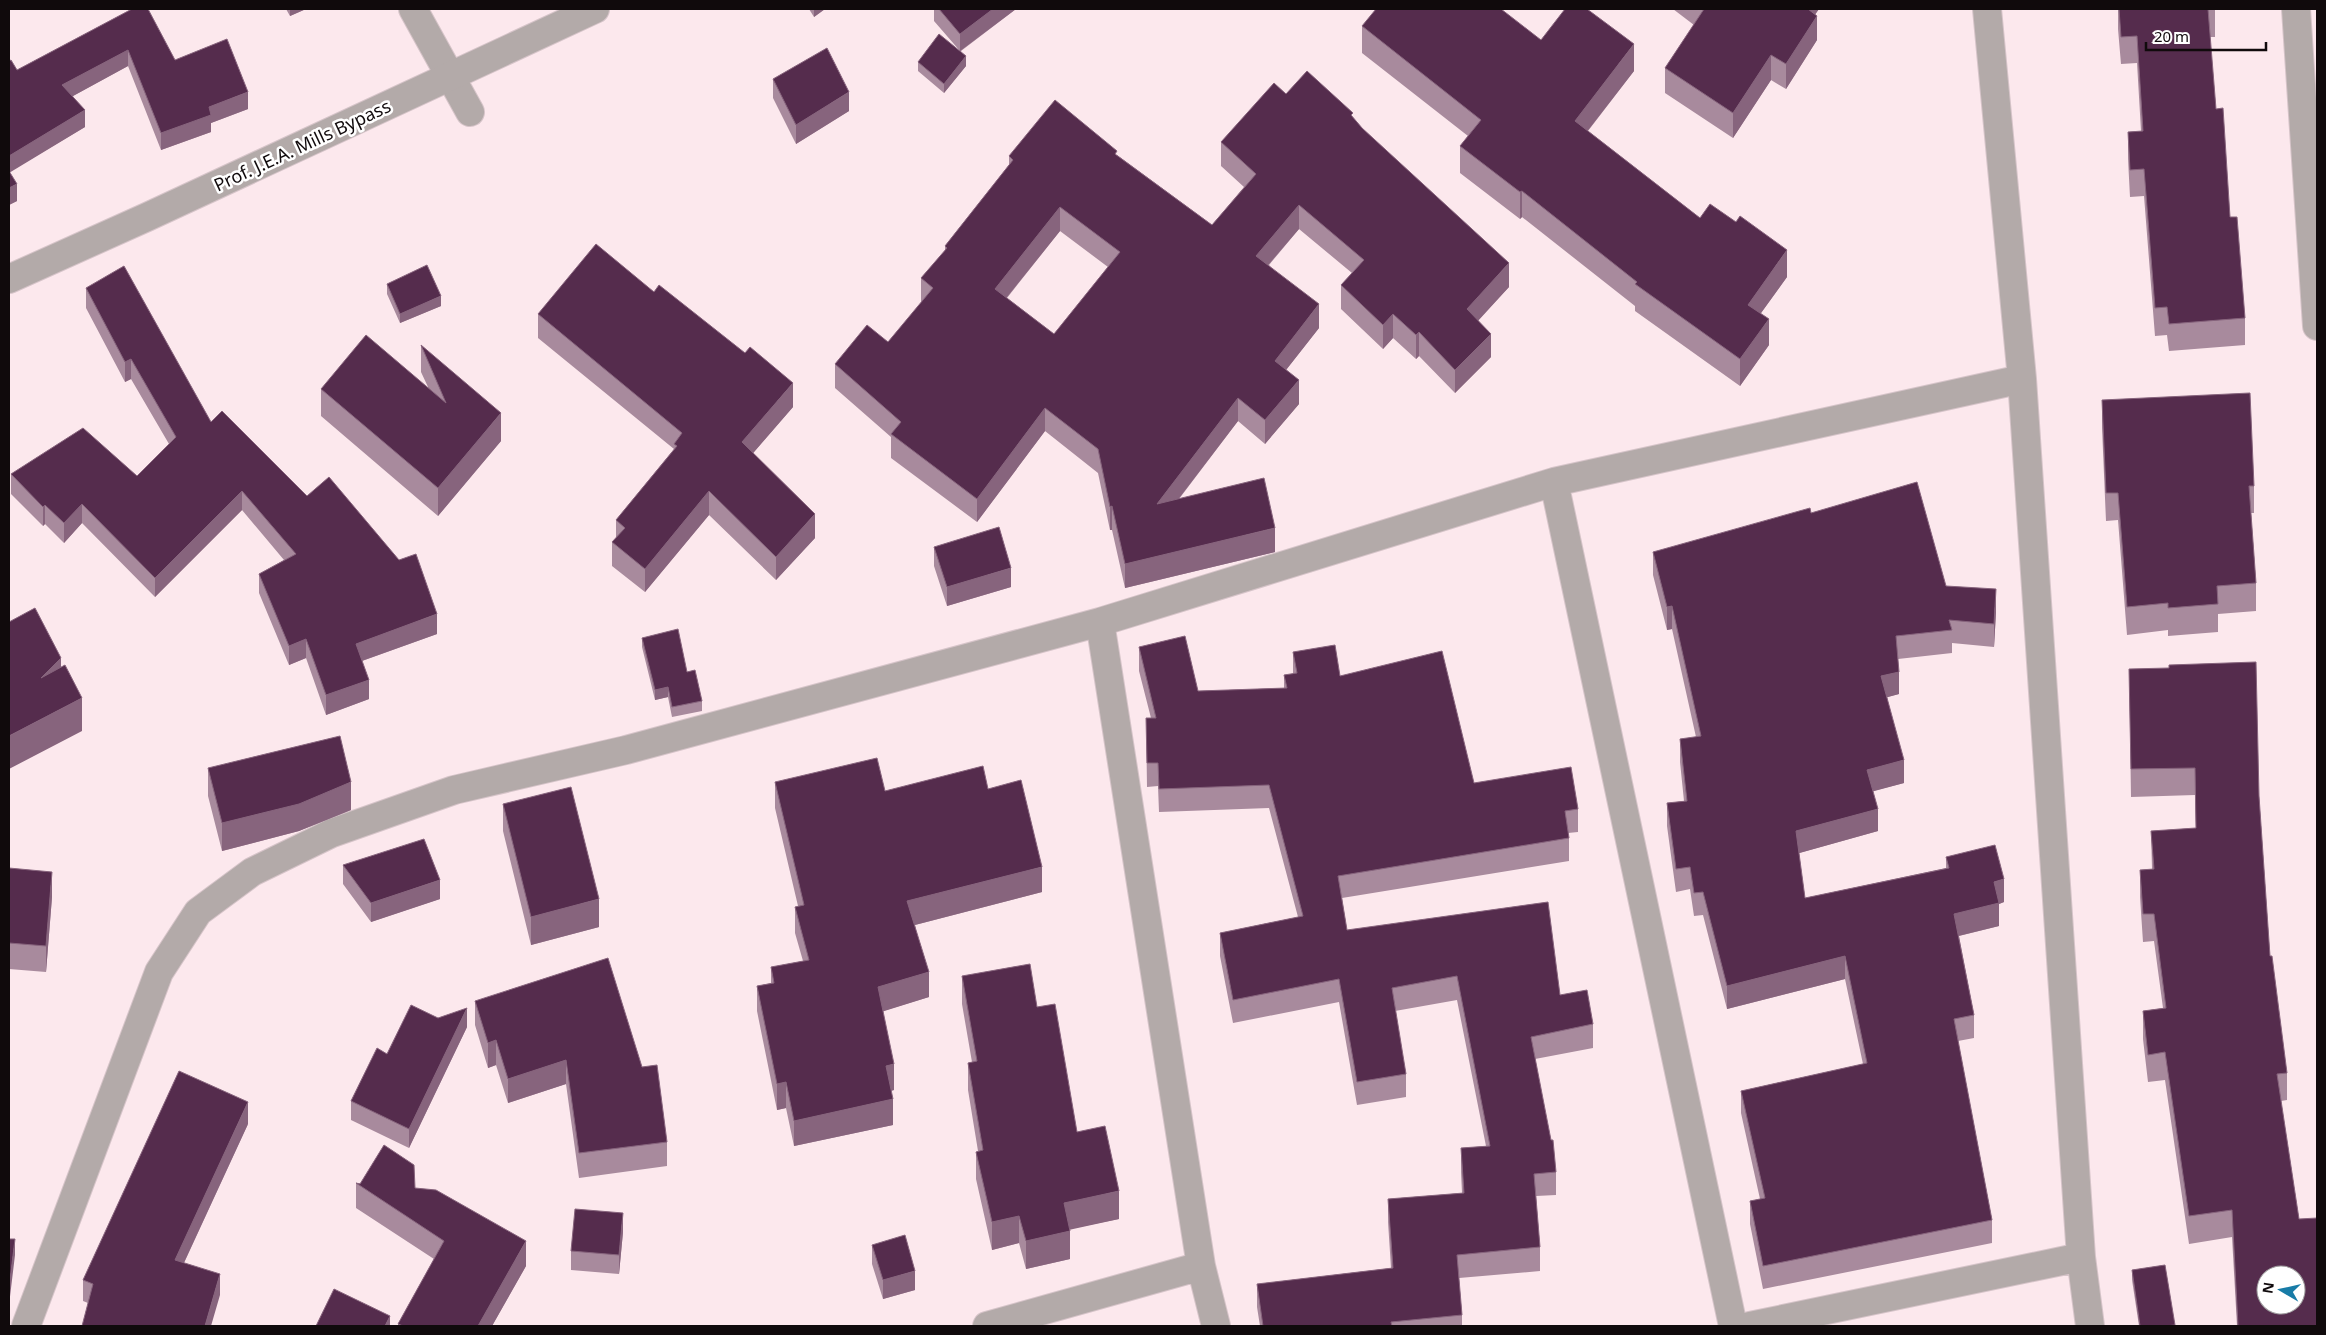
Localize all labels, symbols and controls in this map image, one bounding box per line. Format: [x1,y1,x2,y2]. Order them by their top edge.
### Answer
scale bar [2146,20,2266,52]
text: 20 m [2154,26,2189,46]
street label: Prof. J.E.A. Mills Bypass [210,93,394,197]
north arrow [2256,1265,2306,1315]
text: N [2257,1281,2278,1295]

